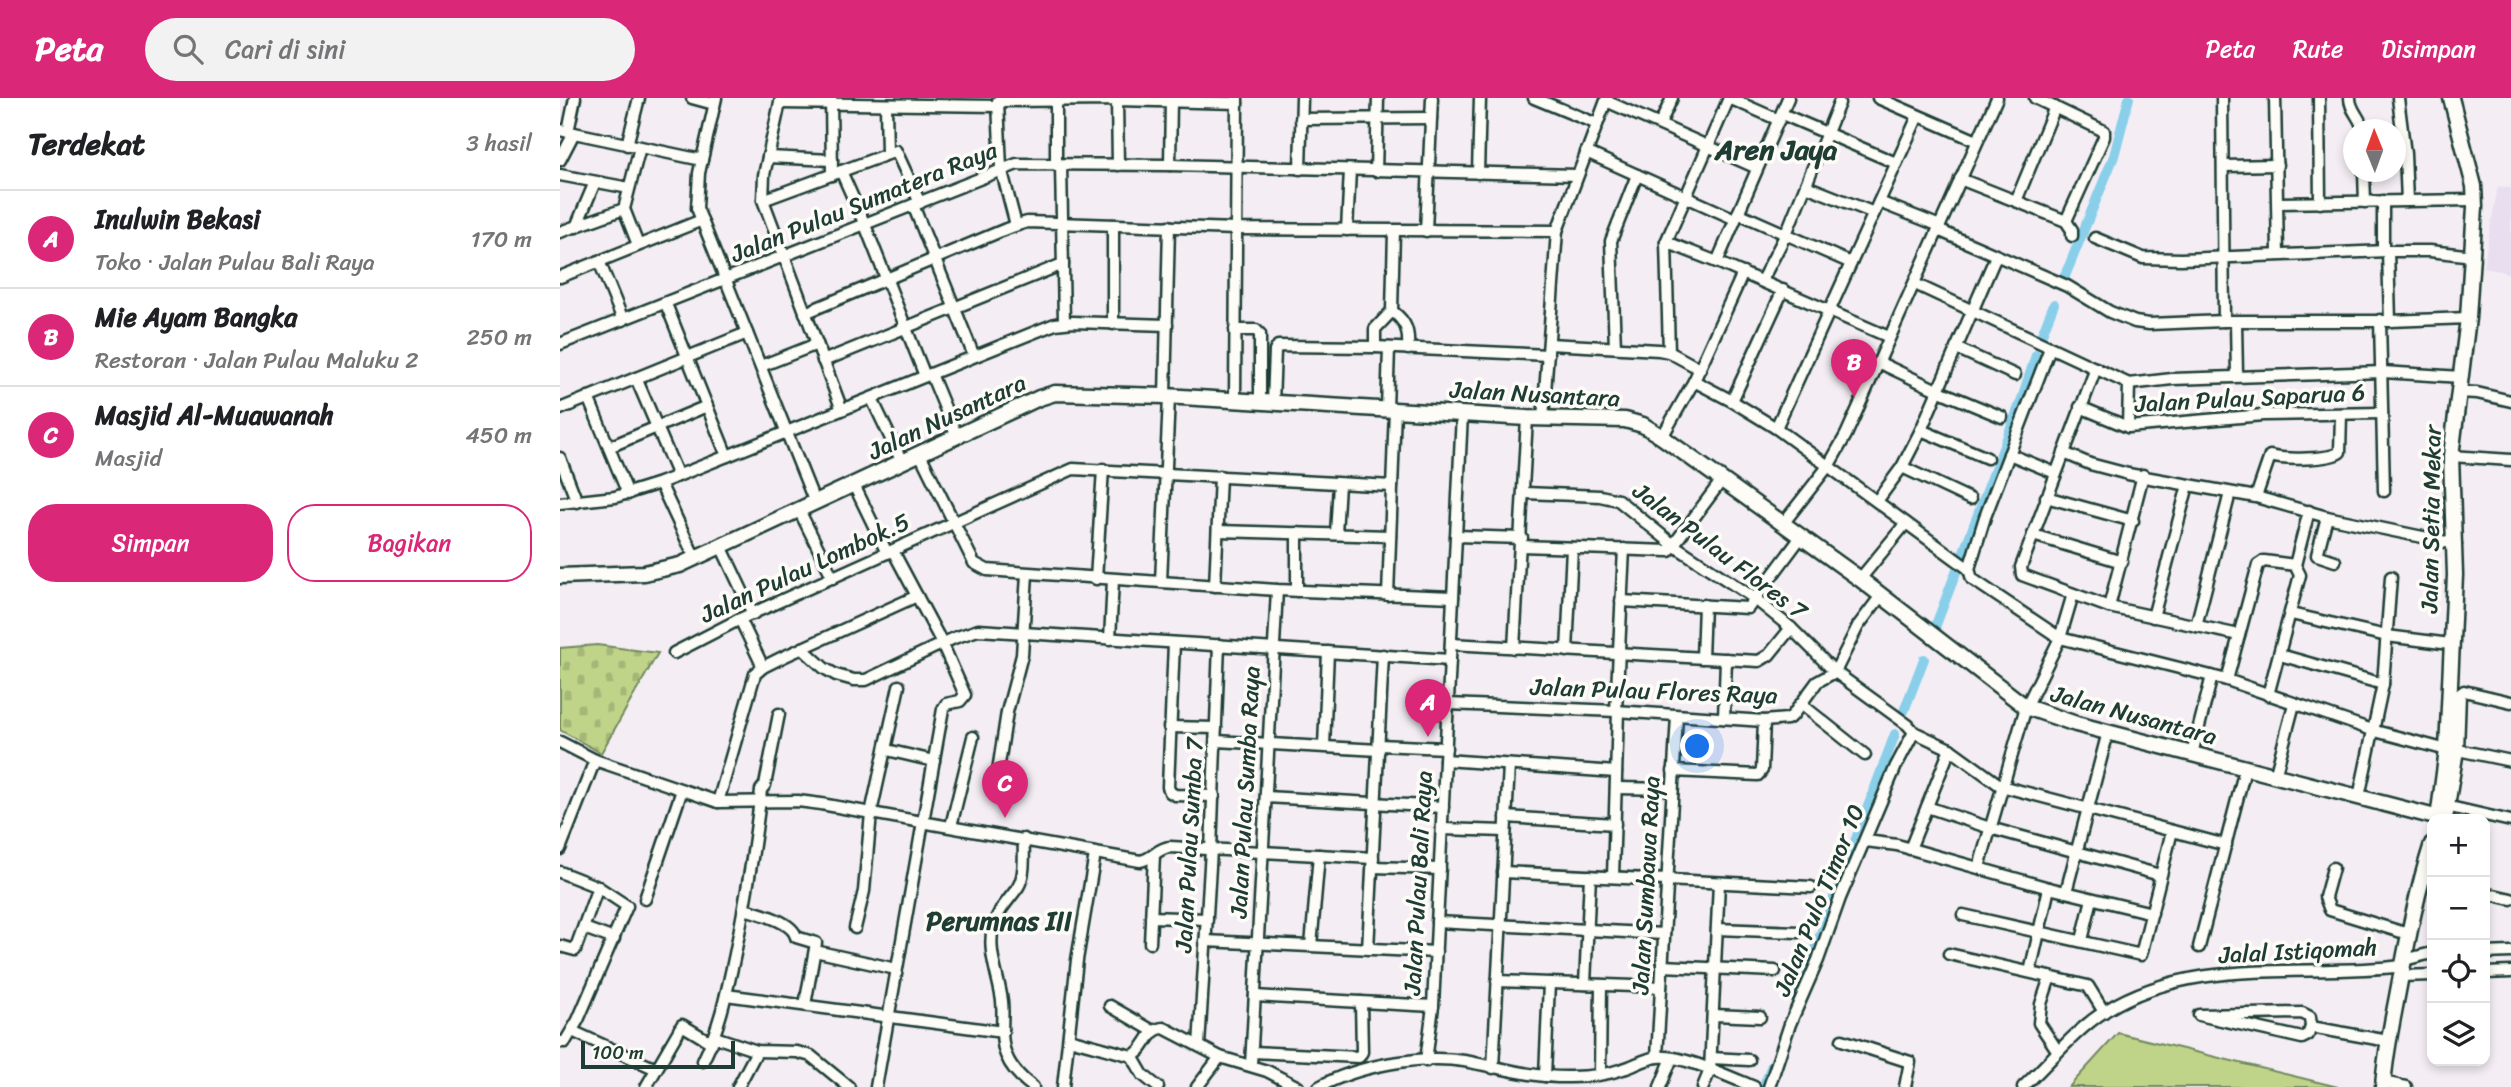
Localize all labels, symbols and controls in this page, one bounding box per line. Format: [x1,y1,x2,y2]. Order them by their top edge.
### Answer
search box [145,18,635,81]
text: Peta [35,20,103,78]
text: Cari di sini [225,26,346,72]
text: Peta [2206,28,2255,70]
text: Rute [2293,28,2343,70]
text: Disimpan [2381,28,2476,70]
icon: search [169,30,207,68]
text: Terdekat [28,117,145,171]
north arrow [2343,119,2406,182]
text: 3 hasil [466,123,532,164]
district label: Aren Jaya [1714,125,1838,174]
street label: Jalan Pulau Sumatera Raya [723,129,1005,275]
text: Inulwin Bekasi [95,196,260,242]
text: A [43,219,59,260]
text: 170 m [471,219,532,260]
text: Toko · Jalan Pulau Bali Raya [95,242,375,283]
text: Mie Ayam Bangka [95,294,297,340]
text: B [44,317,58,358]
text: 250 m [466,317,532,358]
pin: B [1831,339,1877,397]
text: Restoran · Jalan Pulau Maluku 2 [95,340,418,381]
street label: Jalan Nusantara [860,362,1033,472]
street label: Jalan Nusantara [1448,369,1621,419]
street label: Jalan Pulau Saparua 6 [2133,371,2366,425]
text: Masjid Al-Muawanah [95,392,334,438]
text: C [44,415,58,456]
text: 450 m [465,415,532,456]
street label: Jalan Setia Mekar [2408,422,2454,614]
text: Masjid [95,438,162,479]
street label: Jalan Pulau Flores 7 [1623,470,1818,632]
street label: Jalan Pulau Lombok.5 [692,501,917,636]
button: Simpan [28,504,273,582]
button: Bagikan [287,504,532,582]
street label: Jalan Pulau Sumba Raya [1217,665,1273,920]
street label: Jalan Pulau Flores Raya [1529,666,1778,716]
street label: Jalan Nusantara [2045,672,2222,757]
pin: A [1405,679,1451,737]
your location [1680,729,1714,763]
street label: Jalan Pulau Sumba 7 [1162,735,1216,955]
pin: C [982,760,1028,818]
street label: Jalan Pulau Bali Raya [1391,770,1445,997]
street label: Jalan Sumbawa Raya [1619,775,1673,996]
street label: Jalan Pulo Timor 10 [1761,798,1877,1003]
map controls [2427,814,2490,1066]
button: + [2427,814,2490,877]
button: − [2427,877,2490,940]
district label: Perumnas III [926,898,1073,944]
street label: Jalal Istiqomah [2217,926,2378,976]
button: locate [2427,940,2490,1003]
button: layers [2427,1003,2490,1066]
text: 100 m [592,1036,644,1069]
scale bar [581,1038,735,1070]

